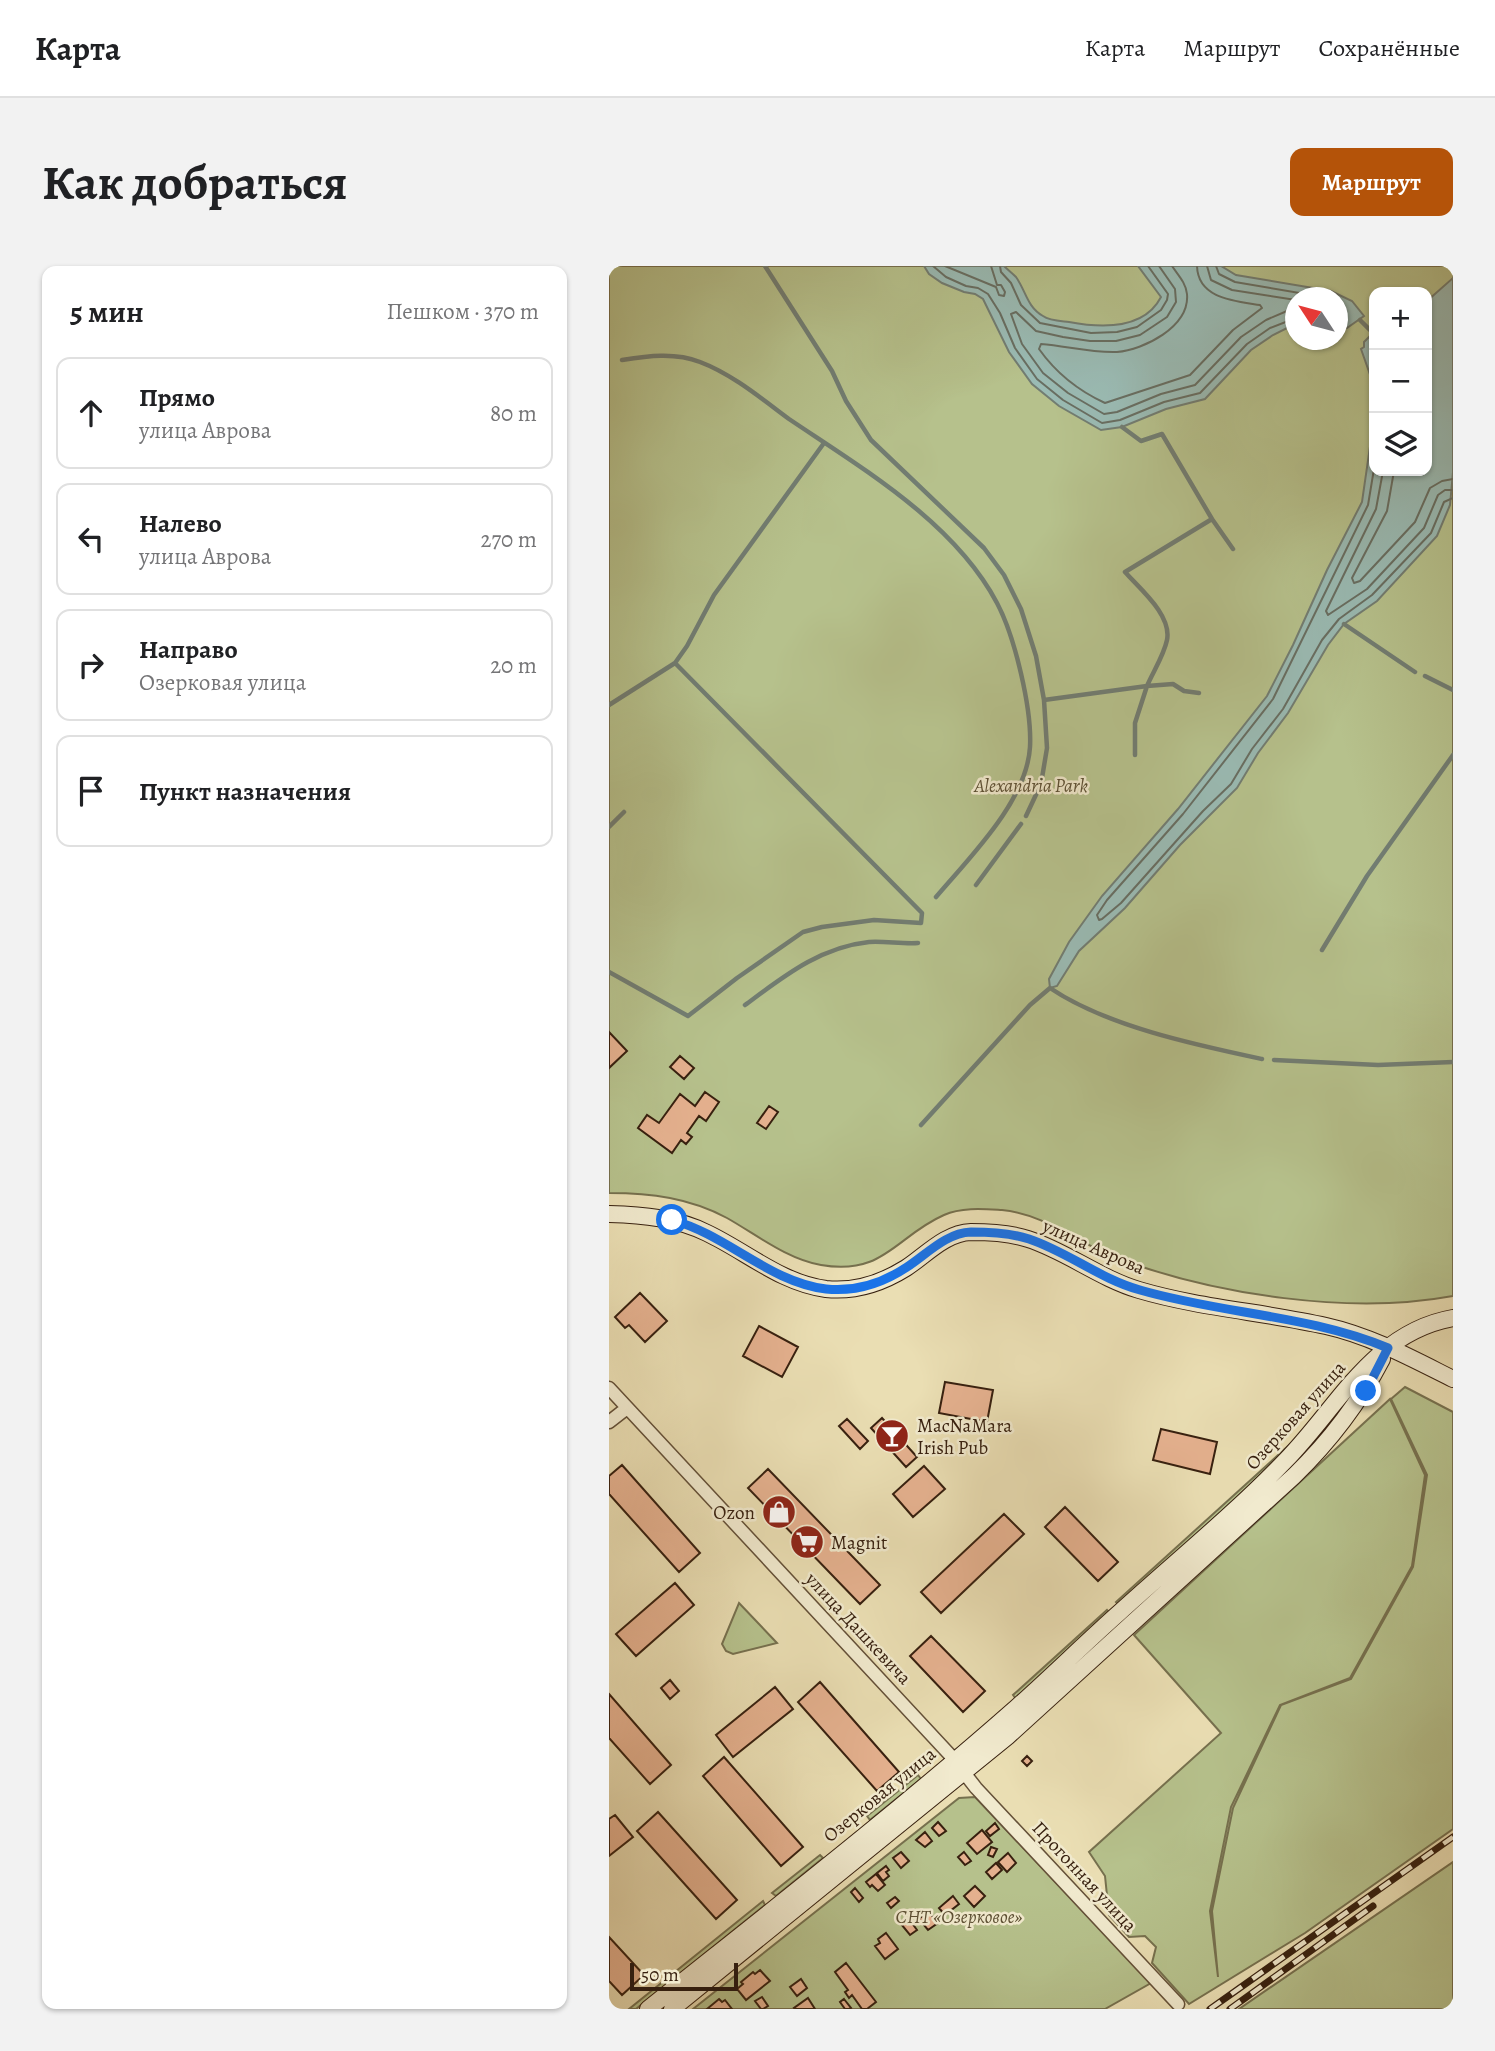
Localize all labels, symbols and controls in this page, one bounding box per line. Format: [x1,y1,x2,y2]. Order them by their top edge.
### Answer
text: Карта [35,26,121,71]
text: Карта [1085,32,1145,64]
text: Маршрут [1183,32,1281,64]
text: Сохранённые [1319,32,1460,64]
button: Маршрут [1290,148,1453,216]
text: Как добраться [42,149,348,216]
north arrow [1285,287,1348,350]
map controls [1369,287,1432,476]
button: + [1369,287,1432,350]
text: 5 мин [70,292,144,332]
text: Пешком · 370 m [386,296,539,327]
button: − [1369,350,1432,413]
text: Прямо [139,380,215,415]
icon: ahead [72,394,110,432]
text: 80 m [490,398,537,429]
button: layers [1369,413,1432,476]
text: улица Аврова [139,415,271,446]
text: Налево [139,506,222,541]
icon: left [72,520,110,558]
text: 270 m [480,524,537,555]
text: улица Аврова [139,541,271,572]
text: Направо [139,632,238,667]
icon: right [72,646,110,684]
text: 20 m [490,650,537,681]
text: Озерковая улица [139,667,306,698]
icon: arrive [72,772,110,810]
park label: Alexandria Park [973,773,1088,799]
text: Пункт назначения [139,774,351,809]
route start [656,1204,687,1235]
street label: улица Аврова [1037,1212,1149,1281]
street label: Озерковая улица [1240,1355,1352,1476]
route end [1350,1375,1381,1406]
place label: MacNaMara Irish Pub [917,1413,1012,1461]
bar icon: MacNaMara Irish Pub [873,1417,911,1455]
shop icon: Ozon [760,1493,798,1531]
place label: Ozon [713,1500,755,1526]
supermarket icon: Magnit [788,1523,826,1561]
place label: Magnit [831,1530,887,1556]
street label: улица Дашкевича [799,1566,917,1691]
street label: Озерковая улица [818,1741,942,1848]
street label: Прогонная улица [1026,1816,1143,1938]
park label: СНТ «Озерковое» [896,1904,1023,1930]
scale bar [630,1960,739,1992]
text: 50 m [641,1962,679,1988]

